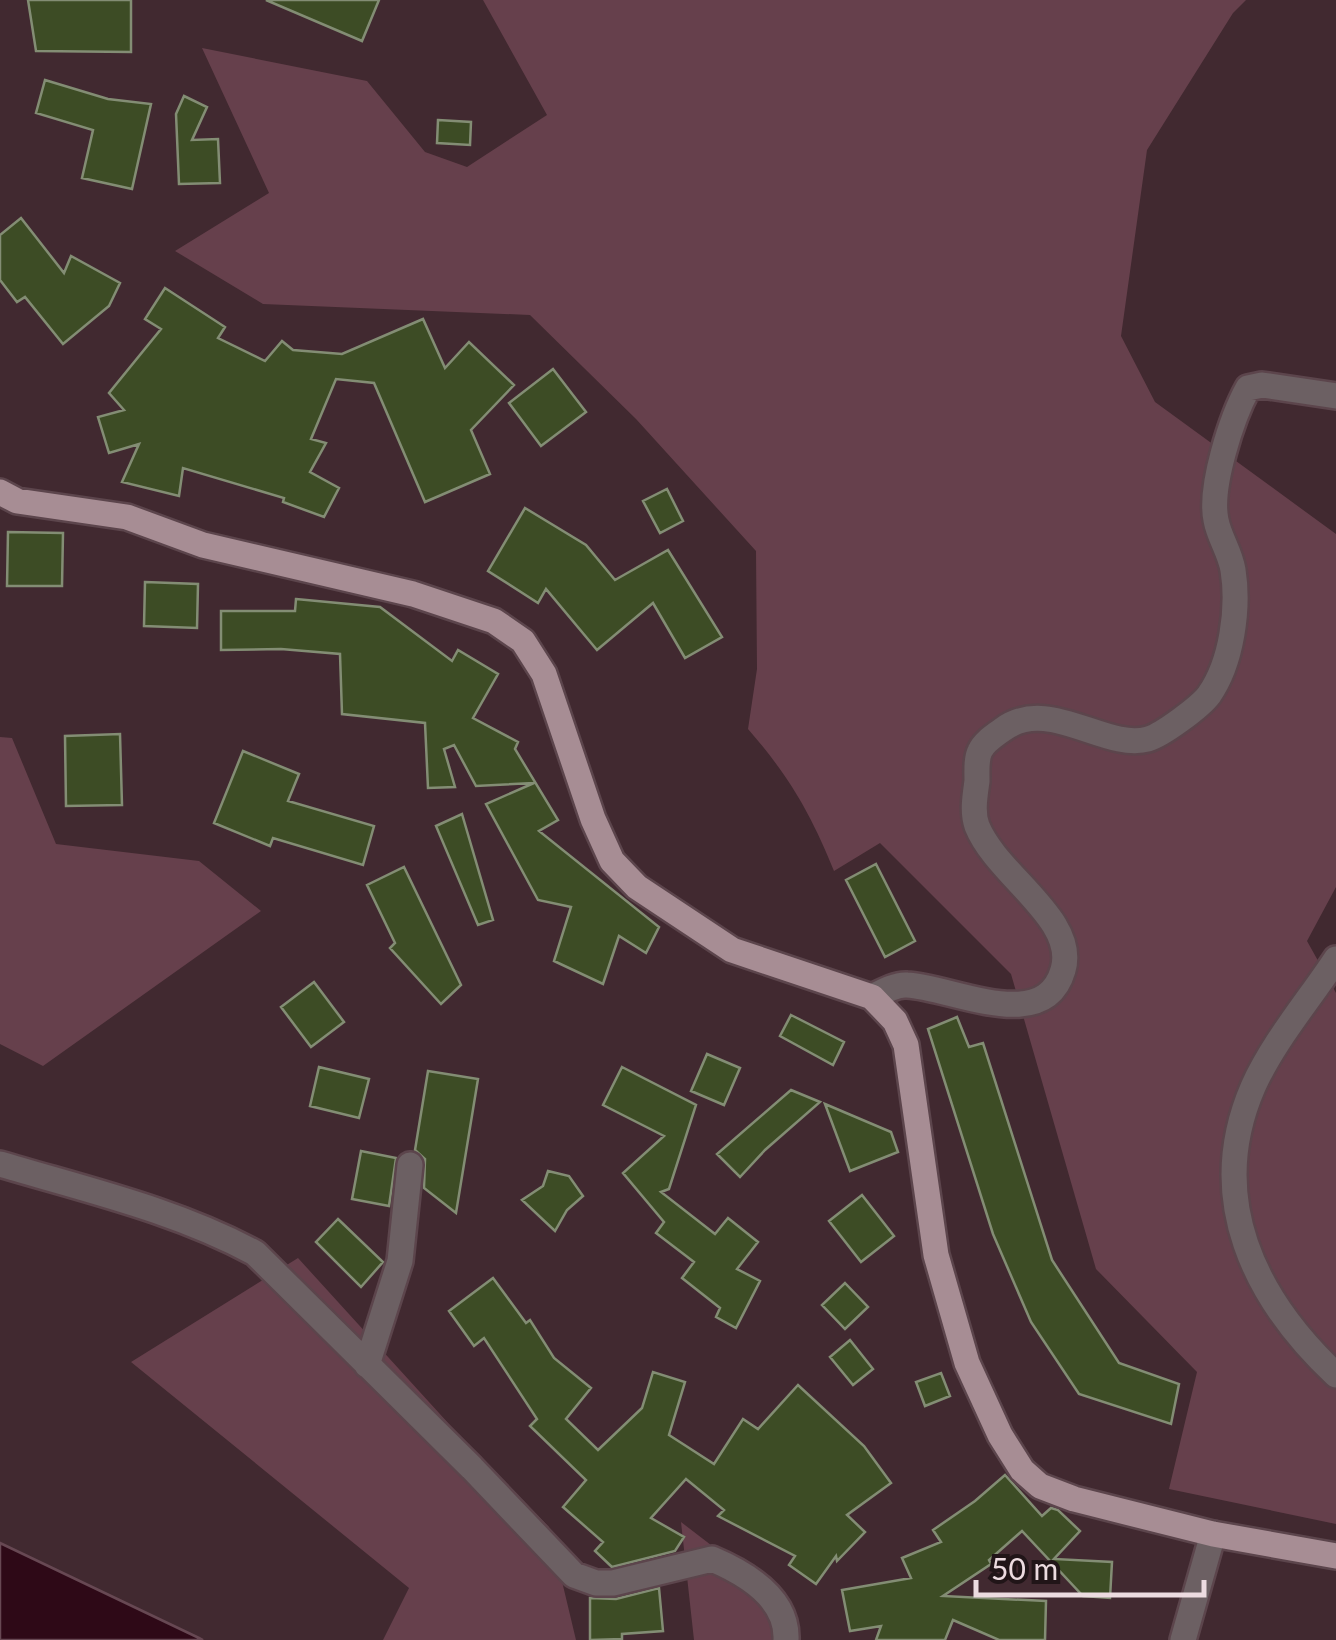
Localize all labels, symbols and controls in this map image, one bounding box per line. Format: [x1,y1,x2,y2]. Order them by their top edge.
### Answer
scale bar [976,1535,1204,1597]
text: 50 m [991,1550,1058,1586]

